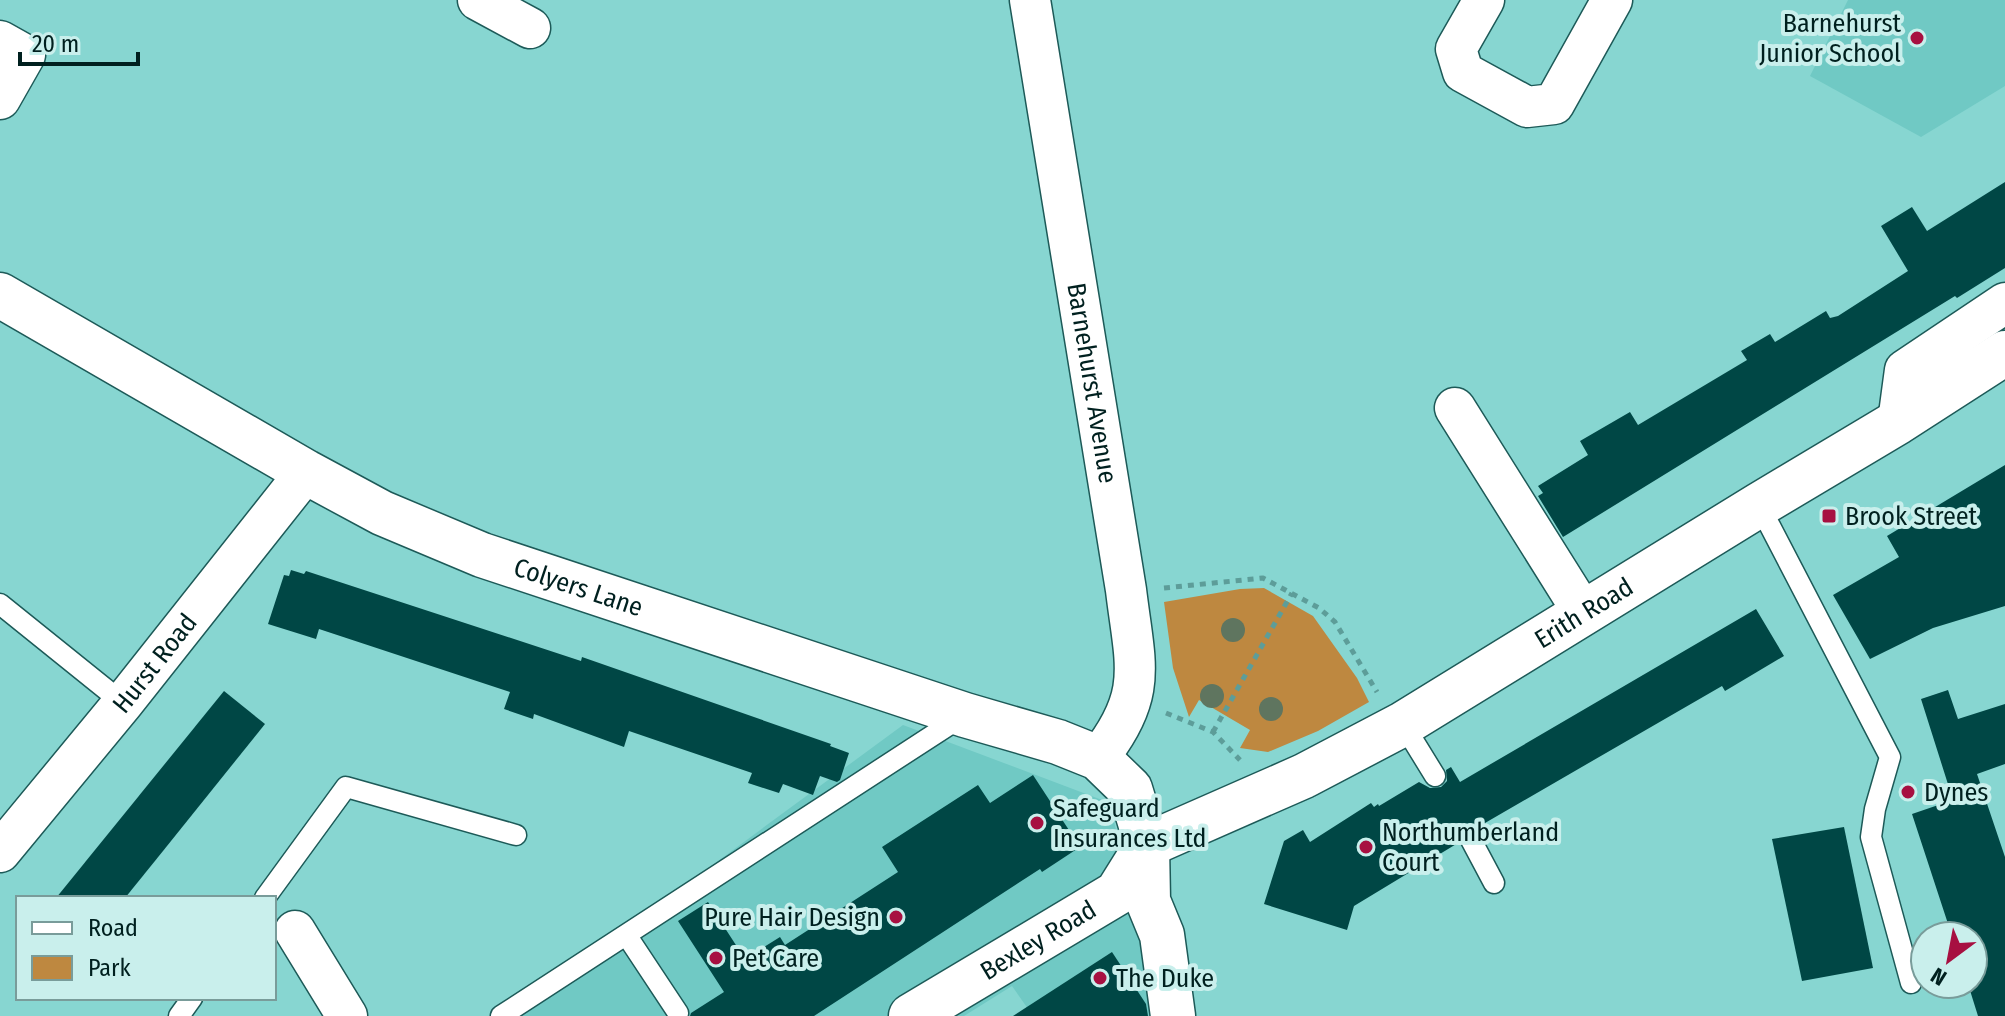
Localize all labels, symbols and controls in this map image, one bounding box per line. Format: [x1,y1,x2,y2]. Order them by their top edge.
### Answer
place label: Barnehurst Junior School [1759,8,1901,69]
scale bar [20,16,138,66]
marker: Barnehurst Junior School [1908,29,1926,47]
text: 20 m [32,30,79,58]
street label: Barnehurst Avenue [1061,280,1124,485]
place label: Brook Street [1845,501,1978,532]
marker: Brook Street [1820,507,1838,525]
street label: Colyers Lane [510,551,647,623]
street label: Erith Road [1529,571,1639,655]
street label: Hurst Road [106,607,203,719]
place label: Dynes [1924,777,1988,808]
marker: Dynes [1899,783,1917,801]
place label: Safeguard Insurances Ltd [1053,793,1207,854]
marker: Safeguard Insurances Ltd [1028,814,1046,832]
place label: Northumberland Court [1382,817,1559,878]
marker: Northumberland Court [1357,838,1375,856]
street label: Bexley Road [975,894,1102,987]
legend [16,896,276,1000]
place label: Pure Hair Design [704,902,880,933]
marker: Pure Hair Design [887,908,905,926]
text: Road [88,914,138,942]
north arrow [1909,920,1989,1000]
place label: Pet Care [732,943,819,974]
marker: Pet Care [707,949,725,967]
text: Park [88,954,131,982]
text: N [1926,962,1951,991]
place label: The Duke [1116,963,1214,994]
marker: The Duke [1091,969,1109,987]

